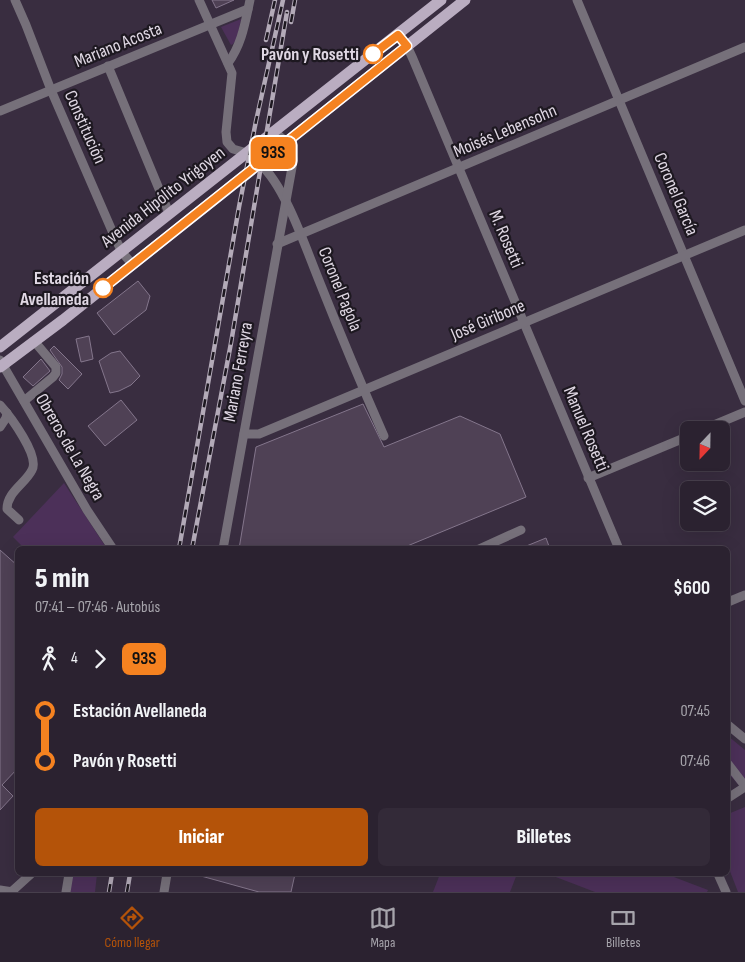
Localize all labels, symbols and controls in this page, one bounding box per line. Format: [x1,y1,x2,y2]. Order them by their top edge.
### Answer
street label: Mariano Acosta [71,18,165,72]
place label: Pavón y Rosetti [261,44,359,65]
marker: Pavón y Rosetti [363,44,383,64]
street label: Constitución [60,87,110,167]
street label: Moisés Lebensohn [450,100,560,162]
line badge: 93S [244,137,302,169]
street label: Avenida Hipólito Yrigoyen [96,142,229,253]
text: 93S [261,142,285,163]
street label: Coronel García [649,150,703,239]
street label: M. Rosetti [485,207,527,271]
street label: Coronel Pagola [314,244,366,334]
place label: Estación Avellaneda [19,268,89,310]
marker: Estación Avellaneda [93,278,113,298]
street label: José Giribone [447,295,528,345]
street label: Mariano Ferreyra [219,320,257,423]
street label: Manuel Rosetti [559,384,613,474]
street label: Obreros de La Negra [31,390,109,504]
north arrow [680,421,730,471]
map controls [680,421,730,531]
button: layers [680,481,730,531]
text: 5 min [35,562,90,595]
text: $600 [673,577,710,600]
text: 07:41 – 07:46 · Autobús [35,598,160,617]
icon: walk [35,645,63,673]
icon: forward [86,645,114,673]
text: 93S [132,648,156,669]
text: 4 [71,649,78,668]
text: Estación Avellaneda [73,700,207,723]
text: 07:45 [680,702,710,721]
text: Pavón y Rosetti [73,750,177,773]
text: 07:46 [680,752,710,771]
button: Iniciar [35,808,368,866]
button: Billetes [378,808,710,866]
tab: Cómo llegar [105,904,160,951]
tab: Mapa [369,904,397,951]
tab: Billetes [606,904,640,951]

